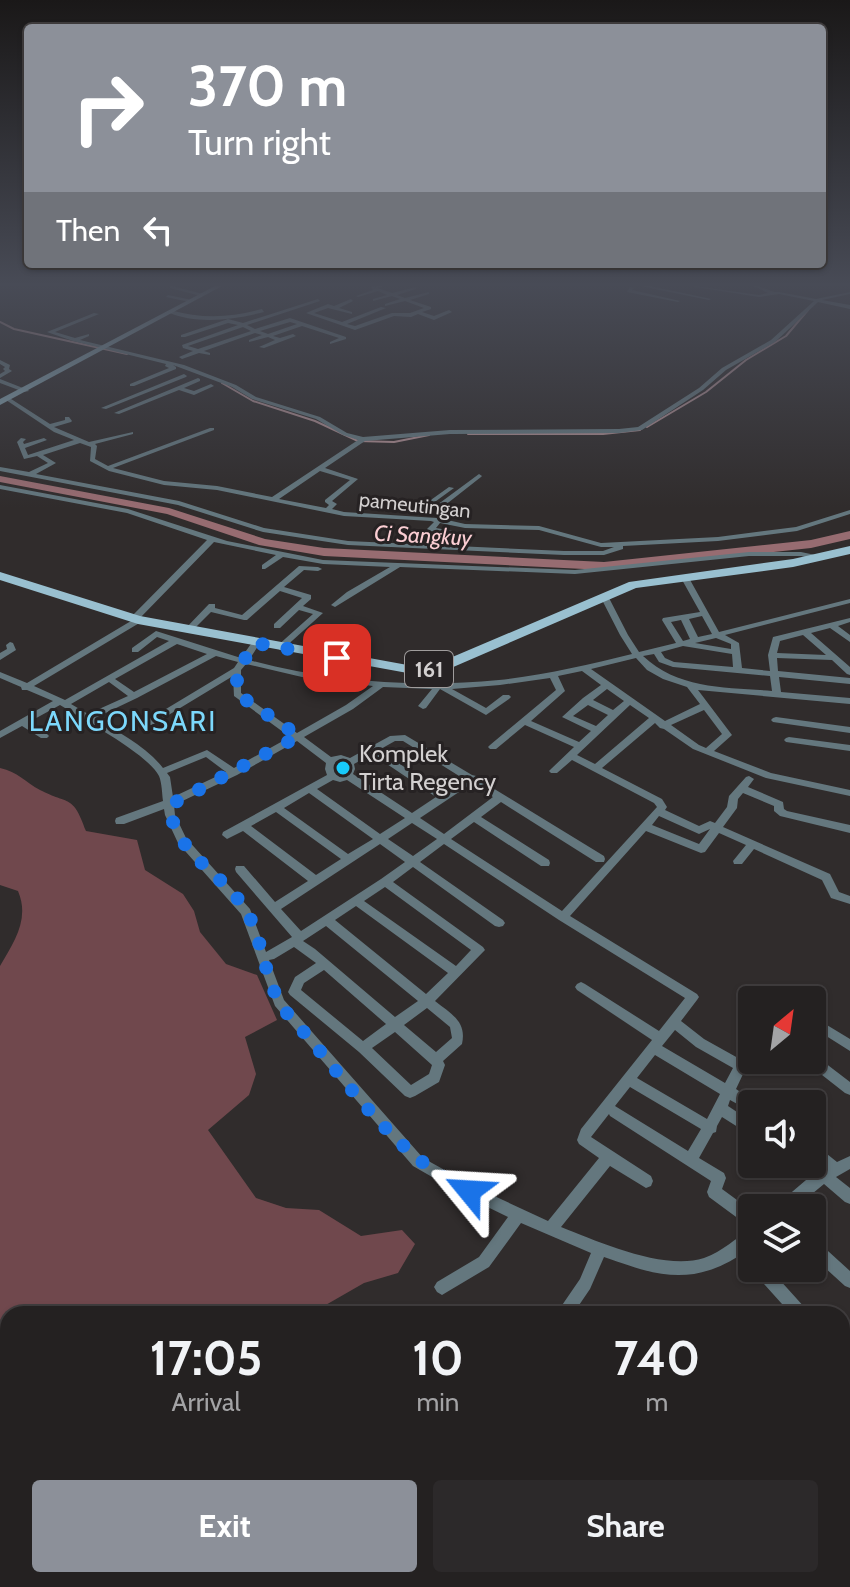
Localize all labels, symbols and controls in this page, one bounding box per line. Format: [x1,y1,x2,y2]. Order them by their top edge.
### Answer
text: 370 m [188,52,347,120]
icon: right [56,56,160,160]
text: Turn right [188,120,331,164]
icon: left [136,208,180,252]
text: Then [56,212,120,249]
street label: pameutingan [358,487,472,523]
water label: Ci Sangkuy [374,519,473,552]
pin [303,624,371,692]
icon: arrive [315,636,359,680]
road number: 161 [405,651,453,687]
district label: LANGONSARI [29,704,217,738]
place label: Komplek Tirta Regency [359,739,496,796]
marker: Komplek Tirta Regency [334,759,352,777]
north arrow [738,986,826,1074]
map controls [738,986,826,1282]
button: sound [738,1090,826,1178]
position arrow [427,1149,511,1233]
button: layers [738,1194,826,1282]
text: 17:05 [150,1329,262,1387]
text: 10 [412,1329,464,1387]
text: 740 [614,1329,700,1387]
text: Arrival [171,1386,241,1418]
text: min [417,1386,459,1418]
text: m [645,1386,668,1418]
button: Exit [32,1480,417,1572]
button: Share [433,1480,818,1572]

